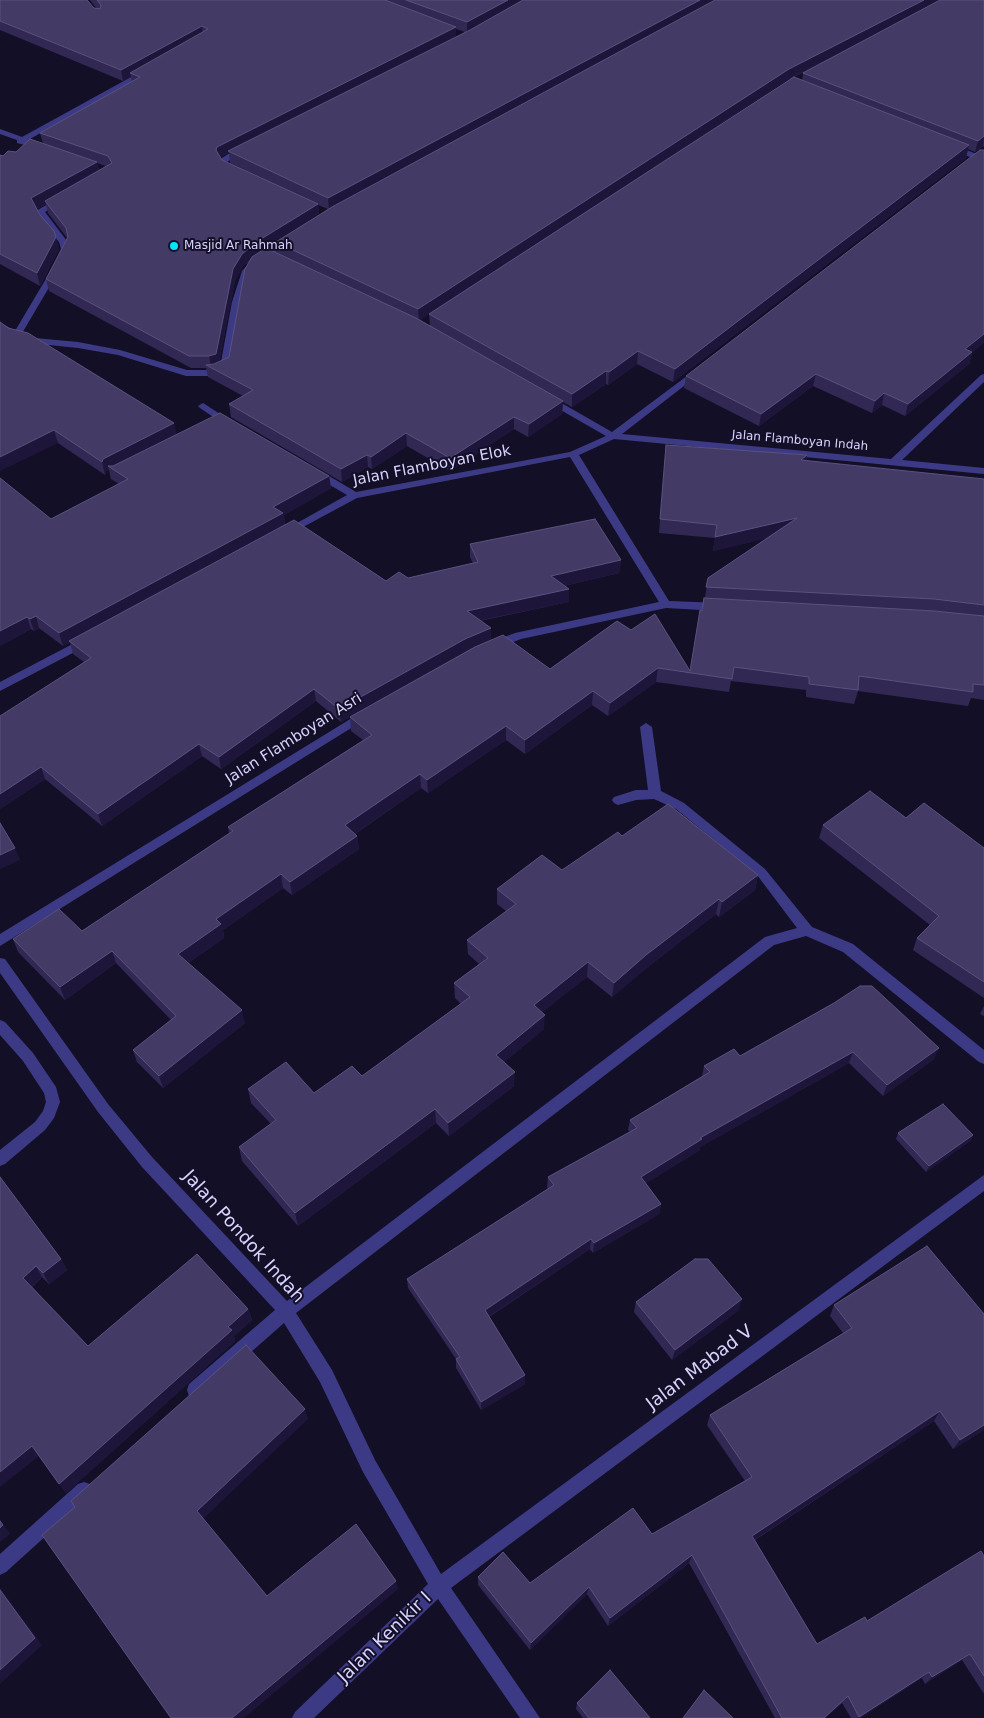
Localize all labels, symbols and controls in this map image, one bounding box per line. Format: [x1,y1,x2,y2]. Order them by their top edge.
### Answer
place label: Masjid Ar Rahmah [184,239,293,253]
marker: Masjid Ar Rahmah [168,240,180,252]
street label: Jalan Flamboyan Indah [731,428,869,454]
street label: Jalan Flamboyan Elok [352,442,512,490]
street label: Jalan Flamboyan Asri [223,690,365,788]
street label: Jalan Pondok Indah [178,1166,308,1308]
street label: Jalan Mabad V [642,1321,758,1415]
street label: Jalan Kenikir I [334,1588,436,1688]

